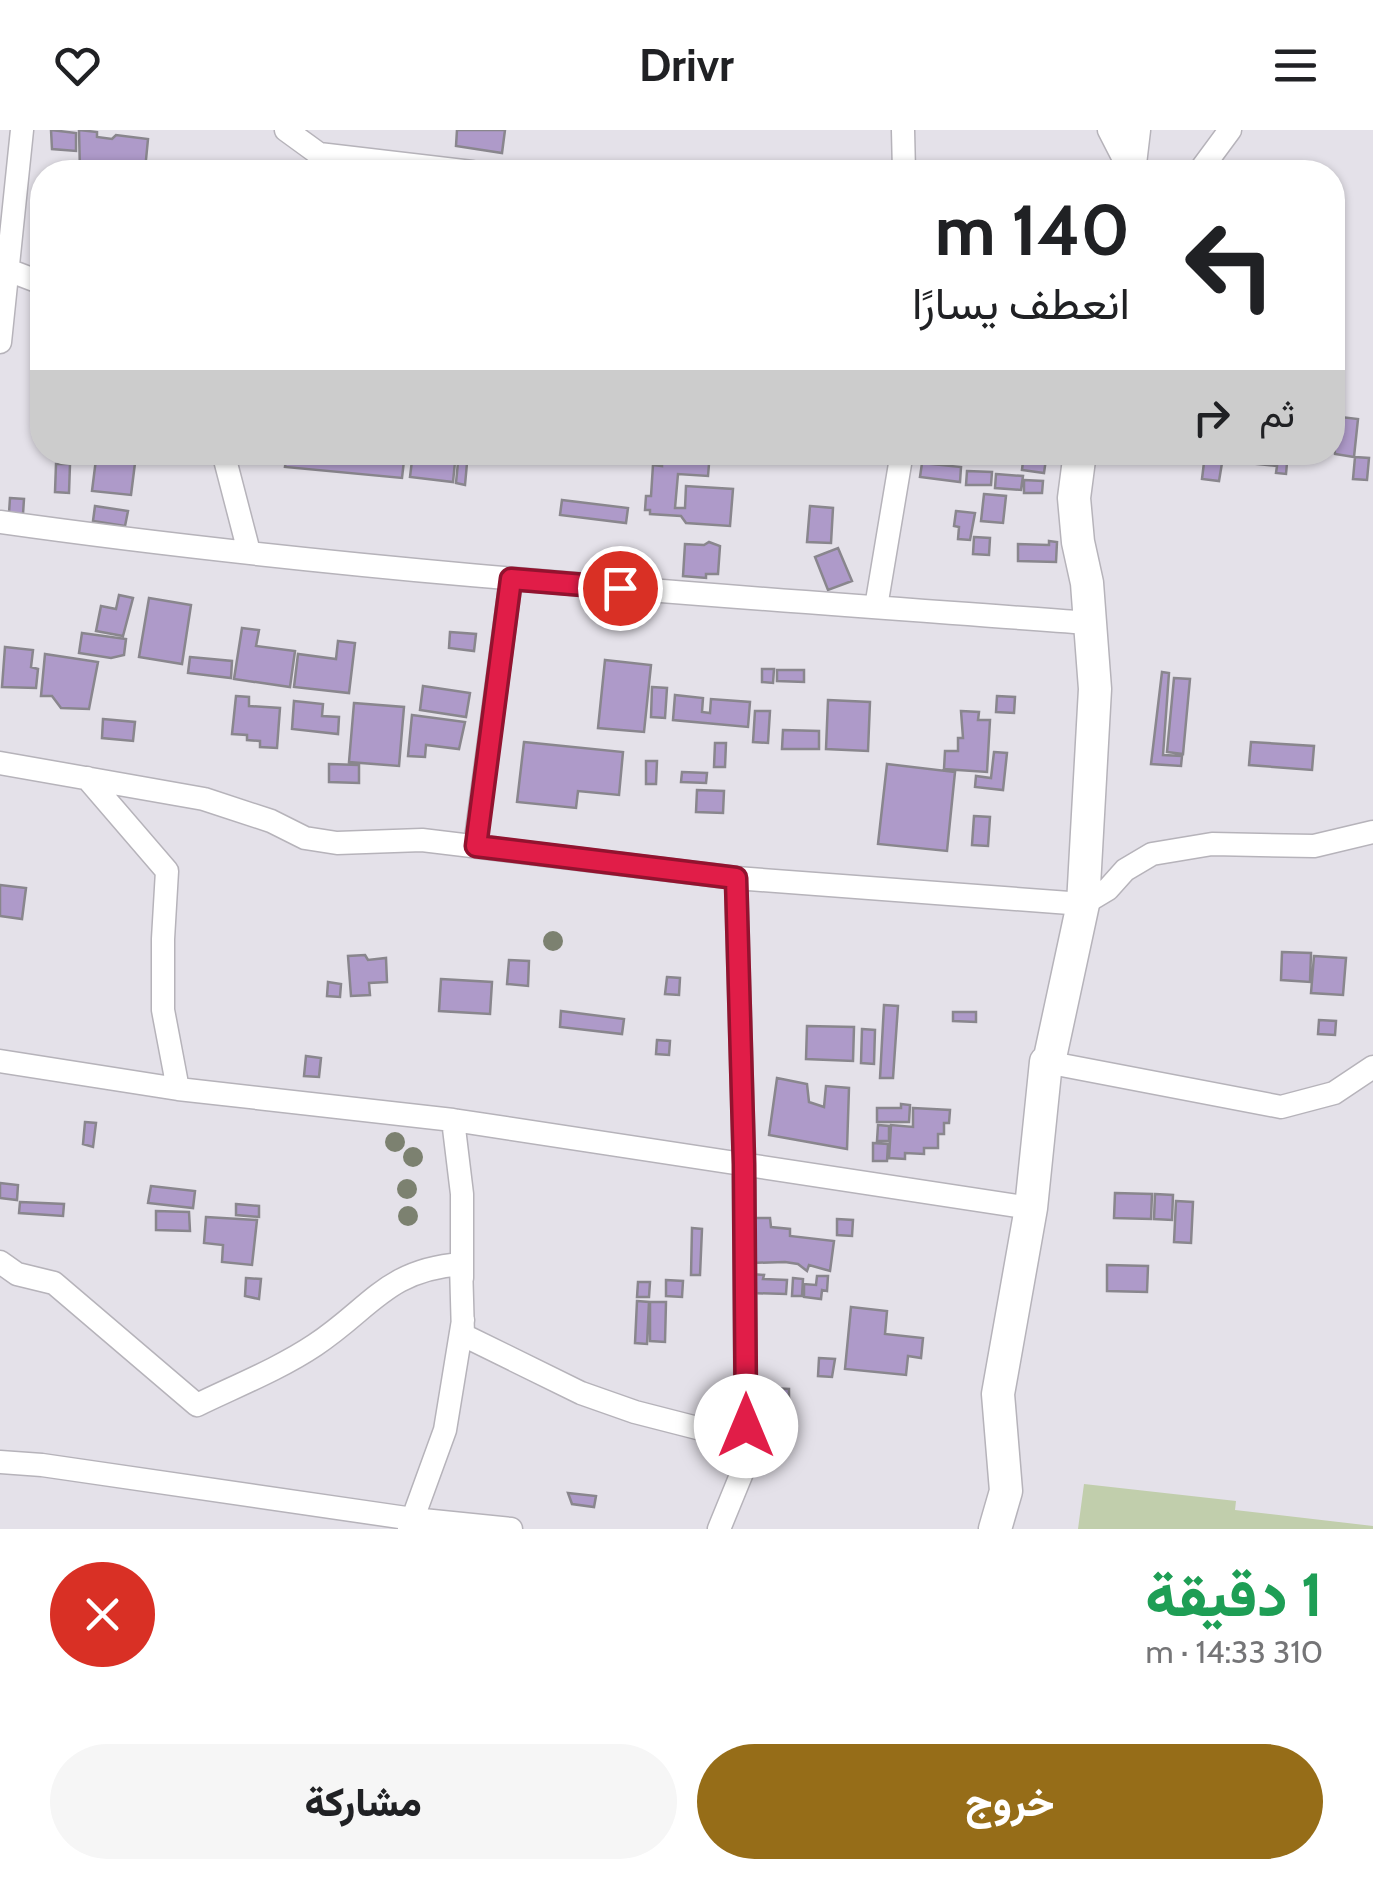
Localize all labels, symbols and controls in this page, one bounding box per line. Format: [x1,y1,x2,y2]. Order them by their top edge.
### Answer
icon: heart [50,38,105,93]
text: Drivr [639,38,734,92]
icon: menu [1268,38,1323,93]
text: 140 m [935,187,1130,273]
icon: left [1165,200,1295,330]
text: انعطف يسارًا [912,276,1130,330]
icon: right [1184,390,1239,445]
text: ثم [1259,390,1295,437]
pin [578,546,663,631]
icon: arrive [593,561,648,616]
position arrow [694,1374,798,1478]
text: 1 دقيقة [1145,1558,1323,1631]
button: close [50,1562,155,1667]
text: 310 m · 14:33 [1145,1632,1323,1671]
button: مشاركة [50,1744,677,1859]
button: خروج [697,1744,1323,1859]

